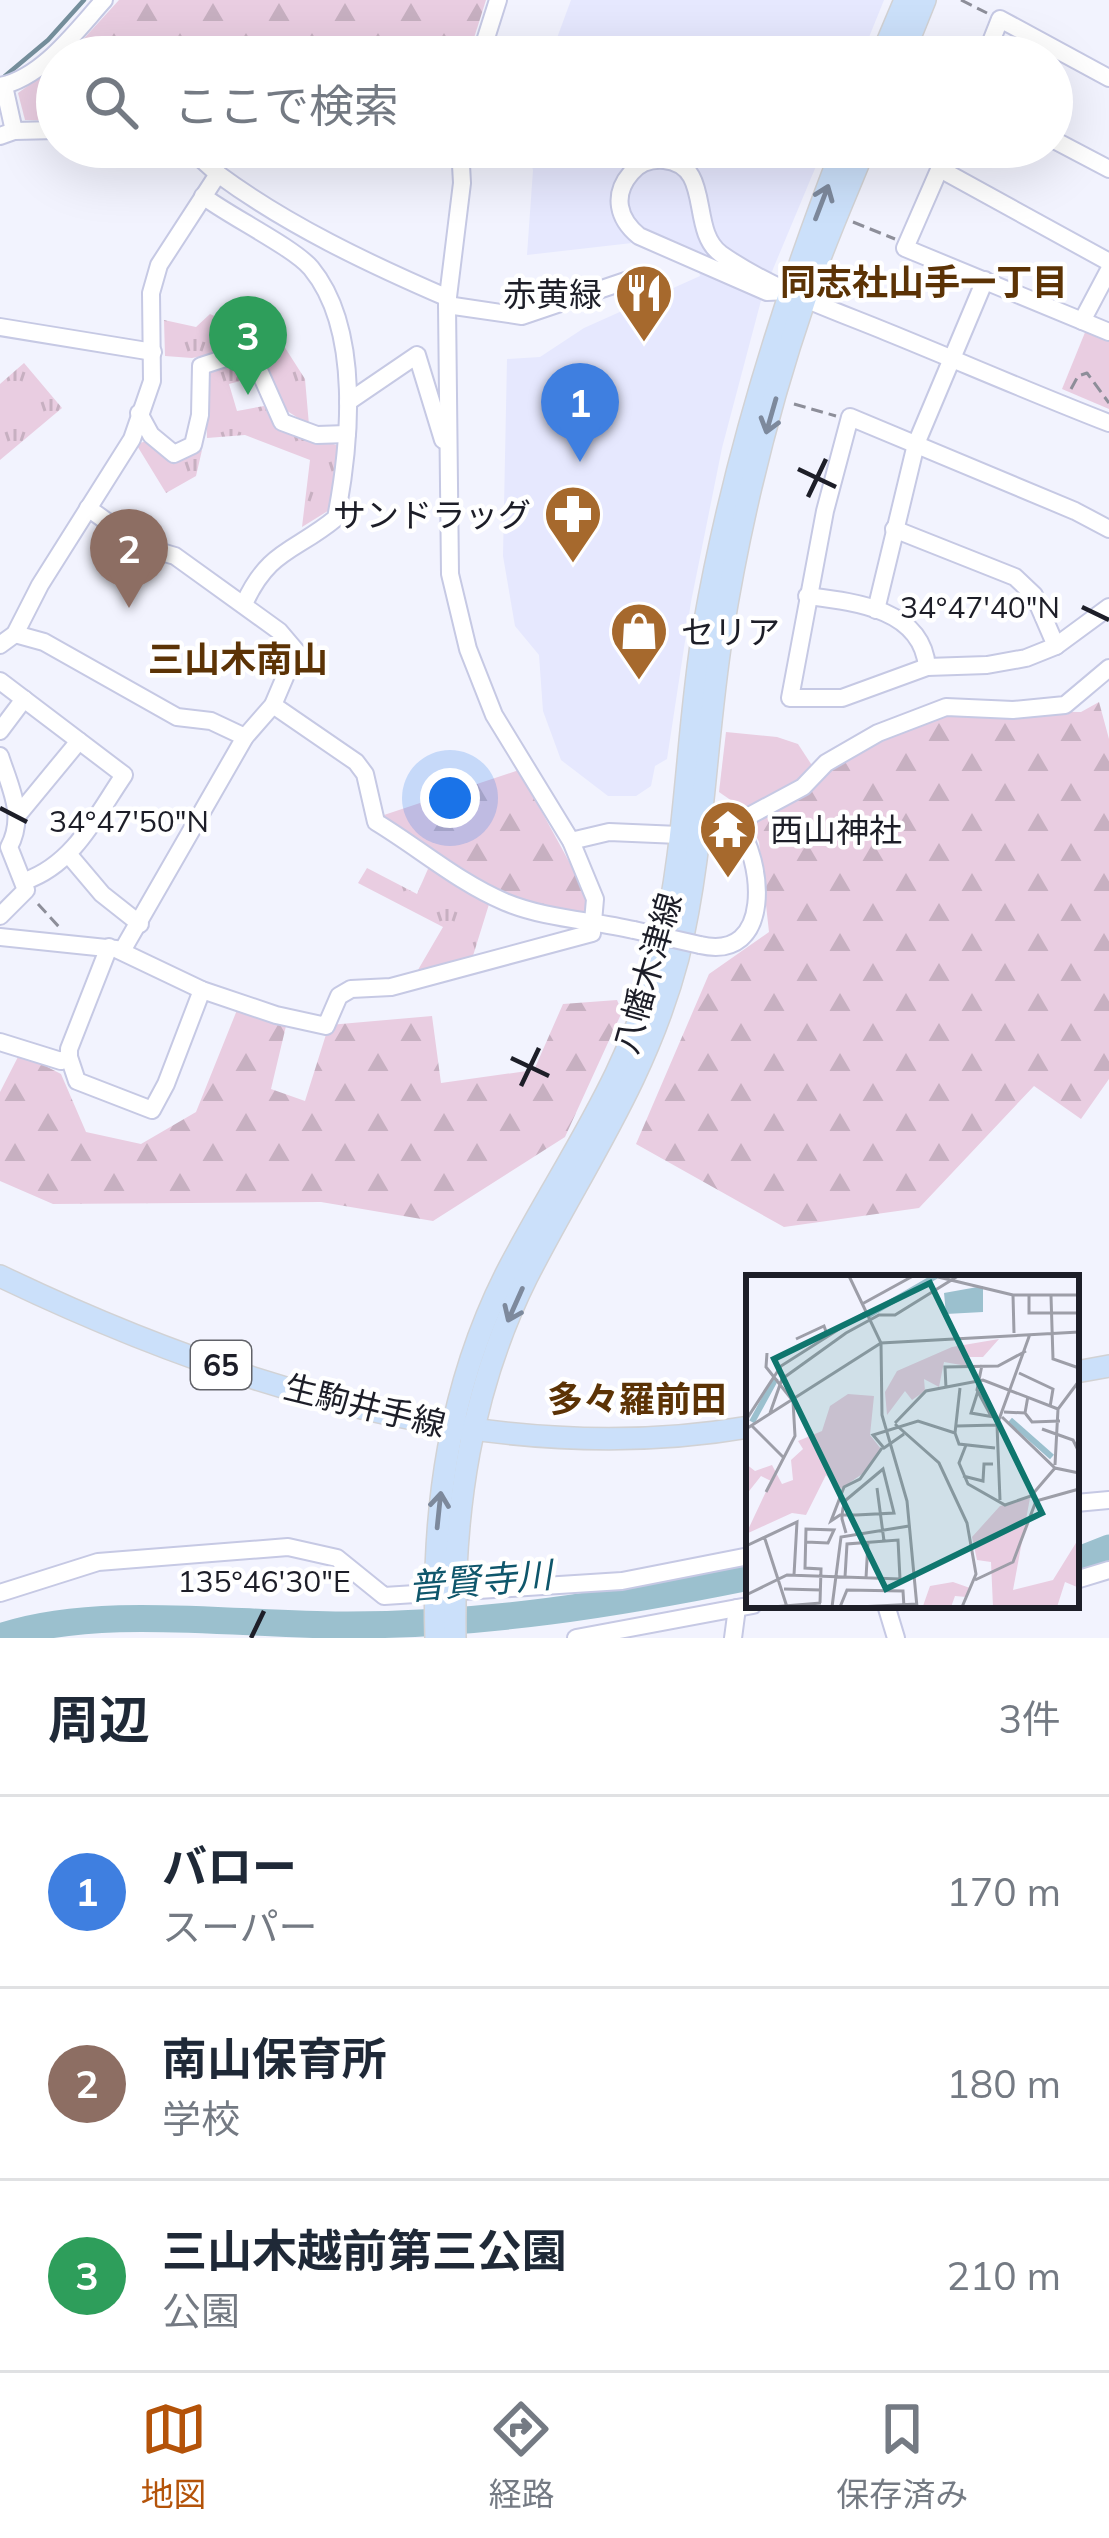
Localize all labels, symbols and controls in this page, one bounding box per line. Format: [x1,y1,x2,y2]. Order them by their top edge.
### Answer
search box [36,36,1073,168]
icon: search [78,69,144,135]
text: ここで検索 [174,77,399,133]
one-way arrow [812,184,834,221]
district label: 同志社山手一丁目 [780,259,1068,304]
restaurant icon: 赤黄緑 [613,262,675,344]
place label: 赤黄緑 [503,273,602,314]
pin: 3 [209,296,287,395]
pin: 1 [541,363,619,462]
one-way arrow [759,396,781,434]
pharmacy icon: サンドラッグ [542,483,604,565]
place label: サンドラッグ [333,494,531,535]
pin: 2 [90,509,168,608]
text: 34°47'40"N [900,588,1060,626]
shop icon: セリア [608,600,670,682]
place label: セリア [681,611,780,652]
district label: 三山木南山 [148,636,328,681]
your location [420,768,480,828]
temple icon: 西山神社 [697,798,759,880]
text: 34°47'50"N [49,802,209,840]
place label: 西山神社 [770,809,902,850]
street label: 八幡木津線 [605,888,689,1058]
inset map [746,1275,1079,1608]
one-way arrow [502,1286,524,1322]
road number: 65 [191,1341,251,1389]
street label: 生駒井手線 [280,1365,450,1445]
district label: 多々羅前田 [547,1376,727,1421]
one-way arrow [428,1491,450,1530]
water label: 普賢寺川 [406,1551,558,1609]
text: 135°46'30"E [177,1562,351,1600]
text: 周辺 [48,1687,150,1751]
text: 3件 [999,1694,1061,1743]
text: バロー [162,1838,297,1894]
text: 1 [75,1867,99,1916]
text: 170 m [946,1867,1061,1916]
text: スーパー [162,1902,318,1951]
text: 南山保育所 [162,2030,387,2086]
text: 2 [75,2059,99,2108]
text: 180 m [946,2059,1061,2108]
text: 学校 [162,2094,240,2143]
text: 三山木越前第三公園 [162,2222,567,2278]
text: 3 [75,2251,99,2300]
text: 210 m [946,2251,1061,2300]
text: 公園 [162,2286,240,2335]
tab: 地図 [141,2396,207,2516]
tab: 経路 [488,2396,554,2516]
tab: 保存済み [836,2396,968,2516]

